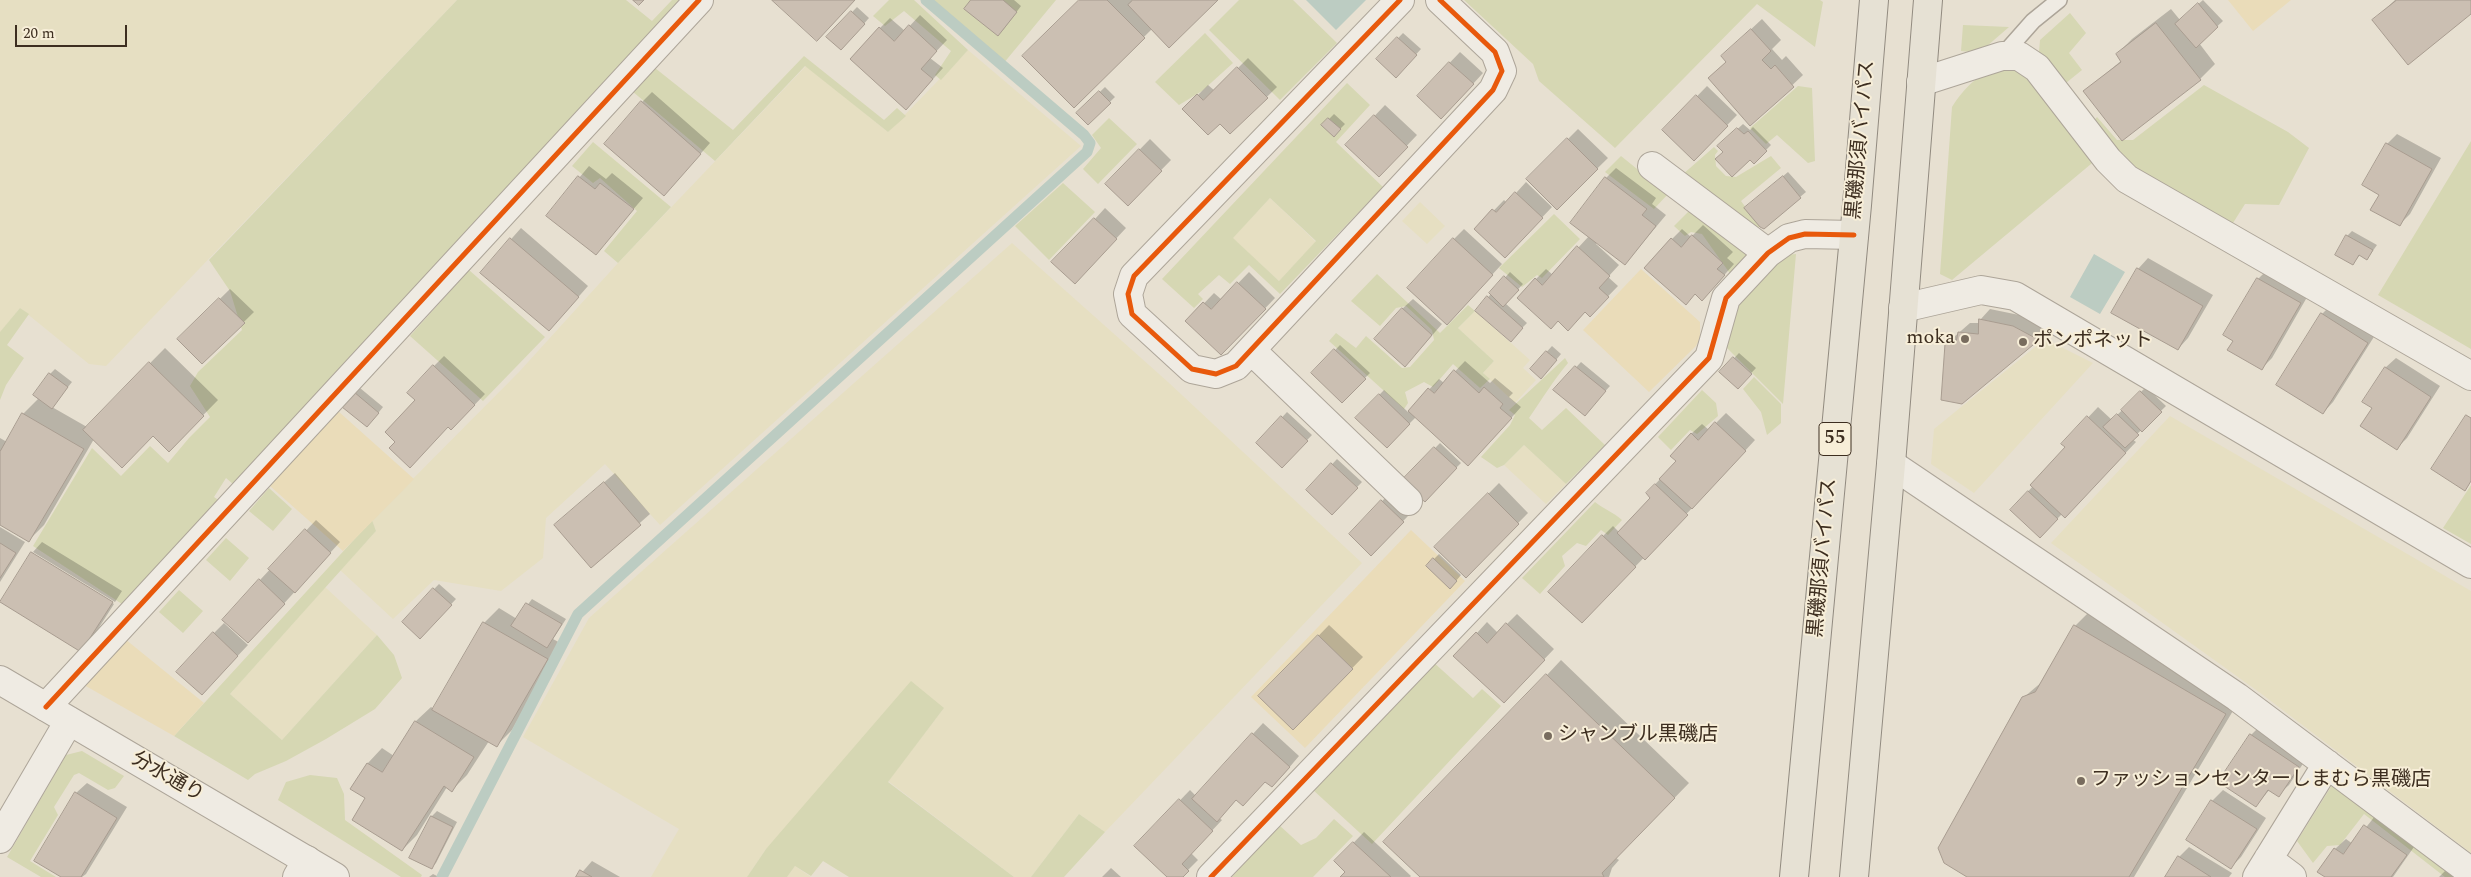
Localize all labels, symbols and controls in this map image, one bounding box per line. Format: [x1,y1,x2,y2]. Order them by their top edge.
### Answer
scale bar [18,15,130,47]
text: 20 m [23,22,55,45]
street label: 黒磯那須バイパス [1843,59,1881,221]
place label: moka [1906,327,1955,351]
place label: ポンポネット [2033,330,2153,354]
marker: moka [1959,333,1971,345]
marker: ポンポネット [2017,336,2029,348]
road number: 55 [1819,422,1851,456]
street label: 黒磯那須バイパス [1805,477,1843,639]
place label: シャンブル黒磯店 [1558,724,1718,748]
marker: シャンブル黒磯店 [1542,730,1554,742]
street label: 分水通り [126,748,208,808]
place label: ファッションセンターしまむら黒磯店 [2091,769,2431,793]
marker: ファッションセンターしまむら黒磯店 [2075,775,2087,787]

